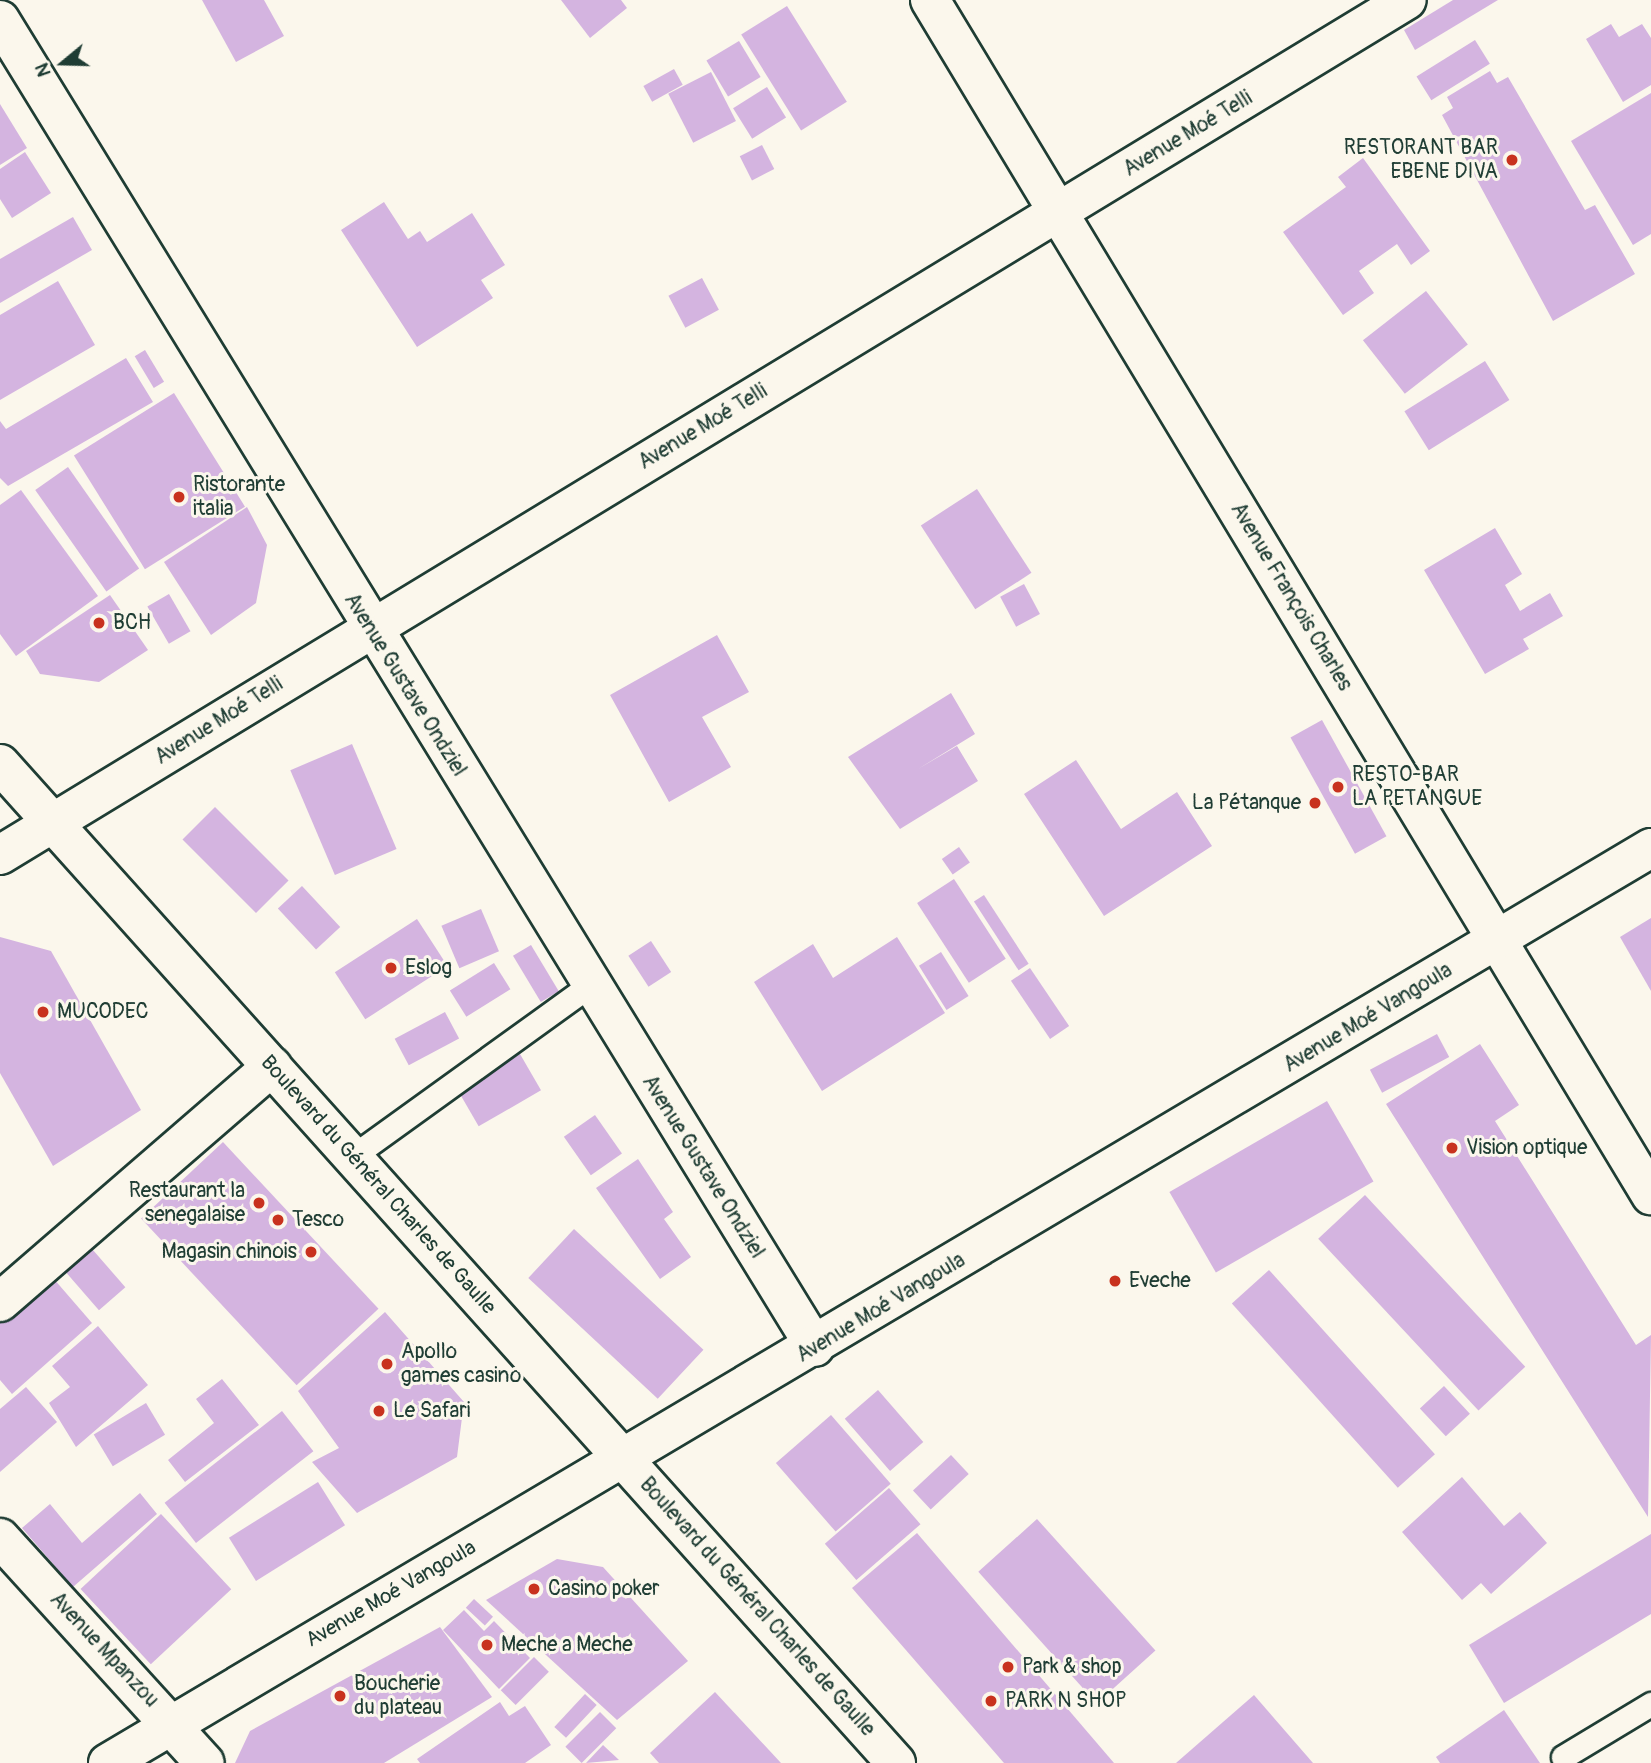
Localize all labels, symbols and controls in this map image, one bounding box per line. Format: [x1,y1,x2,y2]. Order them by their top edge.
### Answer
north arrow [28,28,98,98]
text: N [30,60,57,80]
street label: Avenue Moé Telli [1119,86,1257,182]
place label: RESTORANT BAR EBENE DIVA [1344,135,1498,185]
marker: RESTORANT BAR EBENE DIVA [1504,152,1520,168]
street label: Avenue Moé Telli [634,379,772,475]
place label: Ristorante italia [193,472,285,522]
marker: Ristorante italia [171,489,187,505]
street label: Avenue François Charles [1225,498,1357,696]
street label: Avenue Gustave Ondziel [338,589,472,781]
place label: BCH [113,610,151,636]
marker: BCH [91,615,107,631]
street label: Avenue Moé Telli [151,672,287,770]
place label: RESTO-BAR LA PETANGUE [1352,762,1482,812]
marker: RESTO-BAR LA PETANGUE [1330,779,1346,795]
place label: La Pétanque [1192,790,1301,816]
marker: La Pétanque [1307,795,1323,811]
place label: Eslog [405,955,452,981]
street label: Avenue Moé Vangoula [1279,958,1457,1078]
marker: Eslog [383,960,399,976]
place label: MUCODEC [57,999,149,1025]
marker: MUCODEC [35,1004,51,1020]
street label: Boulevard du Général Charles de Gaulle [255,1050,501,1320]
street label: Avenue Gustave Ondziel [636,1071,770,1263]
place label: Vision optique [1466,1135,1587,1161]
marker: Vision optique [1444,1140,1460,1156]
place label: Restaurant la senegalaise [129,1178,245,1228]
marker: Restaurant la senegalaise [251,1195,267,1211]
place label: Tesco [292,1207,344,1233]
marker: Tesco [270,1212,286,1228]
place label: Magasin chinois [161,1239,297,1265]
marker: Magasin chinois [303,1244,319,1260]
street label: Avenue Moé Vangoula [792,1248,970,1368]
place label: Eveche [1129,1268,1191,1294]
marker: Eveche [1107,1273,1123,1289]
place label: Apollo games casino [401,1339,521,1389]
marker: Apollo games casino [379,1356,395,1372]
place label: Le Safari [393,1398,470,1424]
marker: Le Safari [371,1403,387,1419]
street label: Boulevard du Général Charles de Gaulle [634,1472,880,1742]
street label: Avenue Moé Vangoula [302,1535,480,1653]
place label: Casino poker [548,1576,660,1602]
marker: Casino poker [526,1581,542,1597]
street label: Avenue Mpanzou [44,1587,164,1713]
place label: Meche a Meche [501,1632,633,1658]
marker: Meche a Meche [479,1637,495,1653]
place label: Park & shop [1022,1654,1122,1680]
marker: Park & shop [1000,1659,1016,1675]
place label: Boucherie du plateau [354,1671,442,1721]
marker: Boucherie du plateau [332,1688,348,1704]
place label: PARK N SHOP [1005,1688,1127,1714]
marker: PARK N SHOP [983,1693,999,1709]

